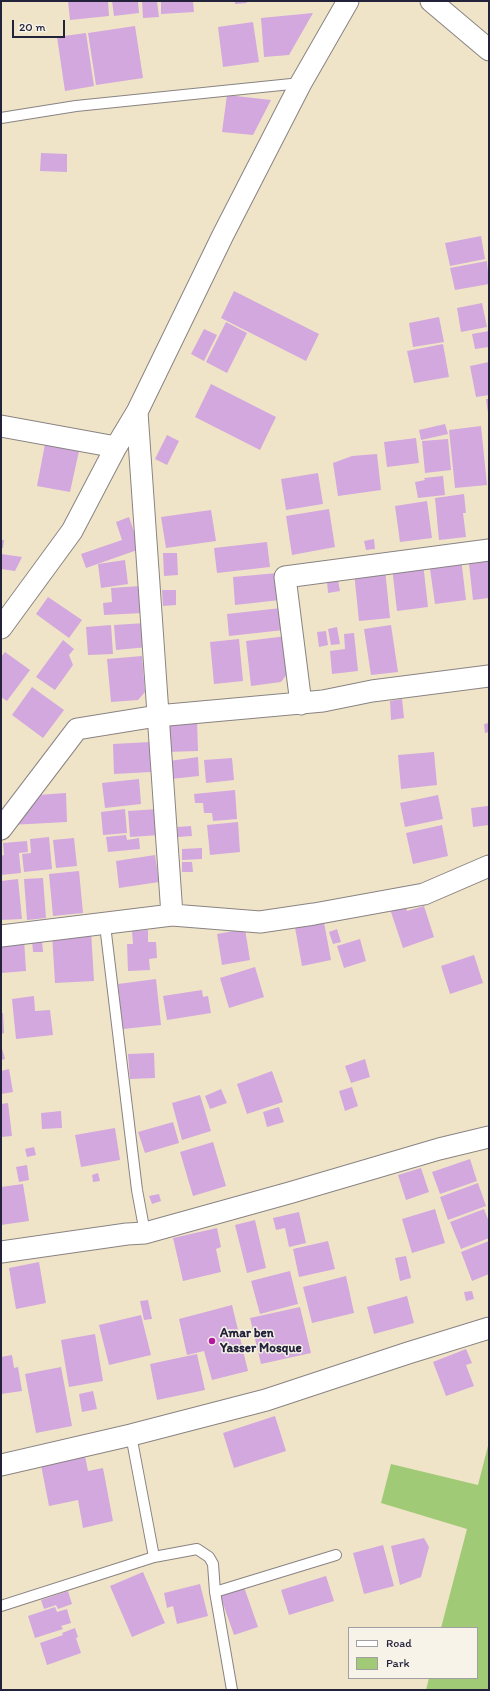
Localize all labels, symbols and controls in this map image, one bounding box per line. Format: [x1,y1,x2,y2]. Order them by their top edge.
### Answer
scale bar [14,12,67,38]
text: 20 m [19,20,46,34]
place label: Amar ben Yasser Mosque [220,1326,302,1357]
marker: Amar ben Yasser Mosque [207,1336,217,1346]
legend [348,1627,478,1679]
text: Road [386,1636,412,1650]
text: Park [386,1656,410,1670]

